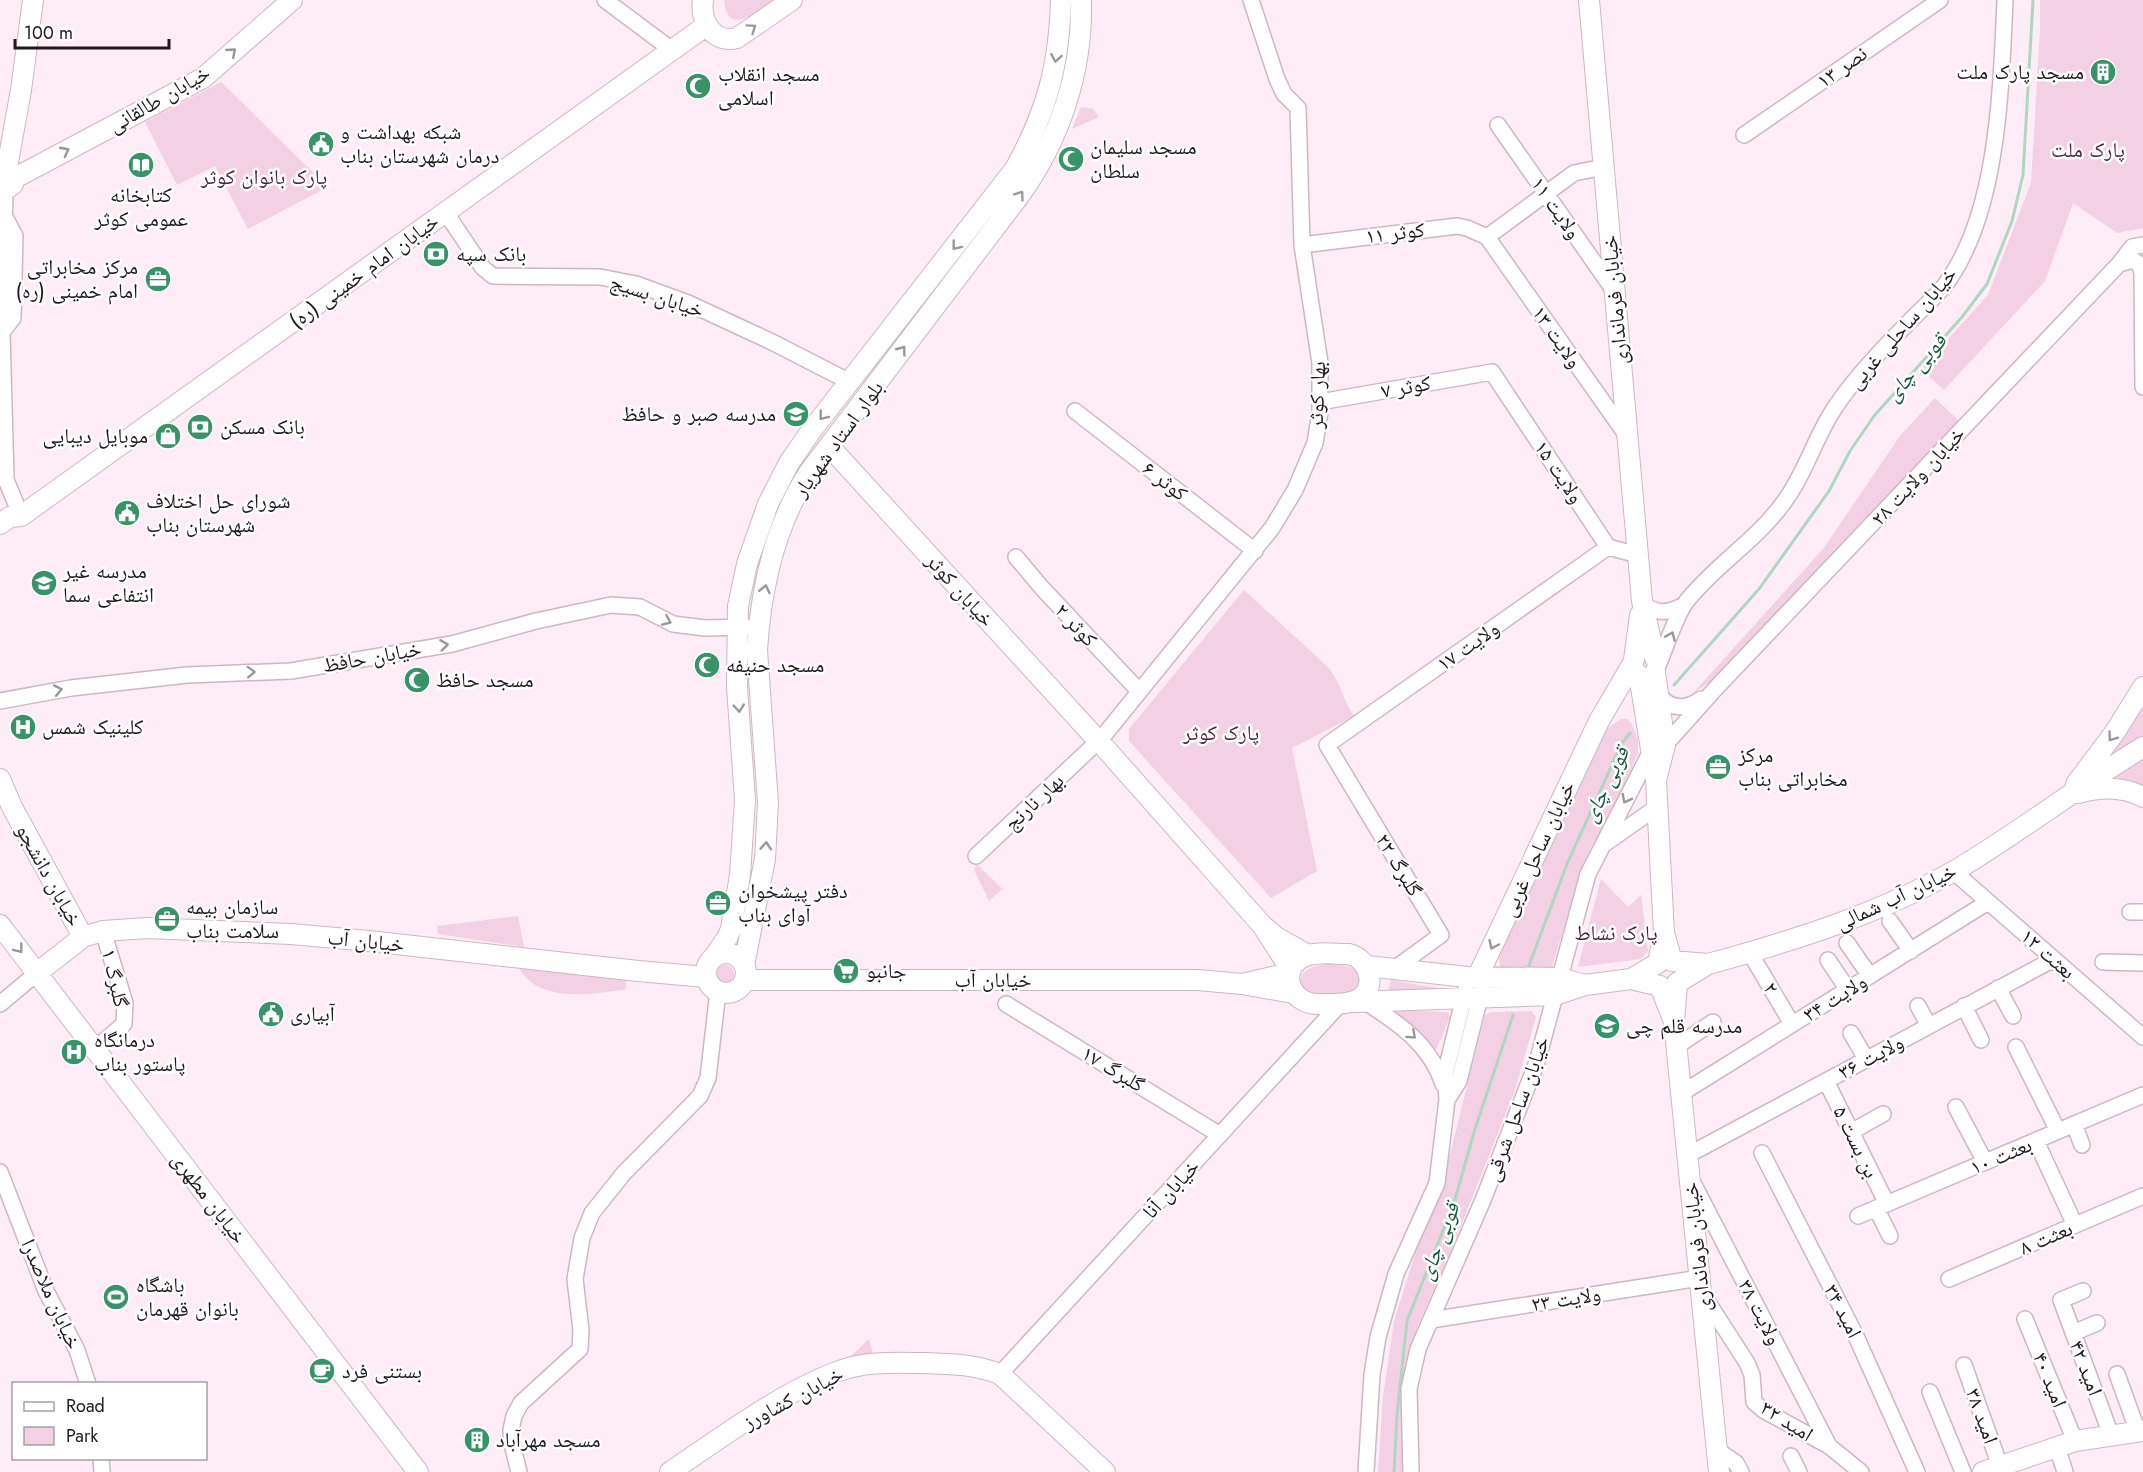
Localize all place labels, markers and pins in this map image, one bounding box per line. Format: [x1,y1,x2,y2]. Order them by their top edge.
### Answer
place label: مسجد پارک ملت [1956,57,2084,87]
building icon: مسجد پارک ملت [2088,57,2118,87]
place label: مسجد انقلاب اسلامی [718,59,820,113]
mosque icon: مسجد انقلاب اسلامی [683,71,713,101]
place label: شبکه بهداشت و درمان شهرستان بناب [340,117,499,171]
public building icon: شبکه بهداشت و درمان شهرستان بناب [306,129,336,159]
place label: مسجد سلیمان سلطان [1090,132,1197,186]
mosque icon: مسجد سلیمان سلطان [1056,144,1086,174]
library icon: کتابخانه عمومی کوثر [126,150,156,180]
place label: کتابخانه عمومی کوثر [93,180,188,234]
bank icon: بانک سپه [421,239,451,269]
place label: بانک سپه [456,239,526,269]
place label: مرکز مخابراتی امام خمینی (ره) [15,252,138,306]
office icon: مرکز مخابراتی امام خمینی (ره) [143,264,173,294]
place label: مدرسه صبر و حافظ [621,399,776,429]
school or university icon: مدرسه صبر و حافظ [781,399,811,429]
bank icon: بانک مسکن [185,412,215,442]
place label: بانک مسکن [220,412,305,442]
place label: موبایل دیبایی [43,421,148,451]
shop icon: موبایل دیبایی [153,421,183,451]
place label: شورای حل اختلاف شهرستان بناب [146,486,291,540]
public building icon: شورای حل اختلاف شهرستان بناب [112,498,142,528]
place label: مدرسه غیر انتفاعی سما [62,556,154,610]
school or university icon: مدرسه غیر انتفاعی سما [29,568,59,598]
mosque icon: مسجد حنیفه [692,650,722,680]
place label: مسجد حنیفه [726,650,824,680]
mosque icon: مسجد حافظ [402,665,432,695]
place label: مسجد حافظ [436,665,534,695]
hospital icon: کلینیک شمس [8,712,38,742]
place label: کلینیک شمس [42,712,144,742]
place label: مرکز مخابراتی بناب [1737,740,1848,794]
office icon: مرکز مخابراتی بناب [1703,752,1733,782]
place label: دفتر پیشخوان آوای بناب [738,876,848,930]
office icon: دفتر پیشخوان آوای بناب [703,888,733,918]
place label: سازمان بیمه سلامت بناب [186,892,279,946]
office icon: سازمان بیمه سلامت بناب [152,904,182,934]
supermarket icon: جانبو [831,956,861,986]
place label: جانبو [866,956,906,986]
public building icon: آبیاری [256,999,286,1029]
place label: آبیاری [290,999,335,1029]
school or university icon: مدرسه قلم چی [1592,1011,1622,1041]
place label: مدرسه قلم چی [1626,1011,1742,1041]
place label: درمانگاه پاستور بناب [94,1025,186,1079]
hospital icon: درمانگاه پاستور بناب [59,1037,89,1067]
place label: باشگاه بانوان قهرمان [136,1270,239,1324]
sports icon: باشگاه بانوان قهرمان [101,1282,131,1312]
cafe icon: بستنی فرد [307,1356,337,1386]
place label: بستنی فرد [342,1356,422,1386]
building icon: مسجد مهرآباد [462,1425,492,1455]
place label: مسجد مهرآباد [496,1425,601,1455]

